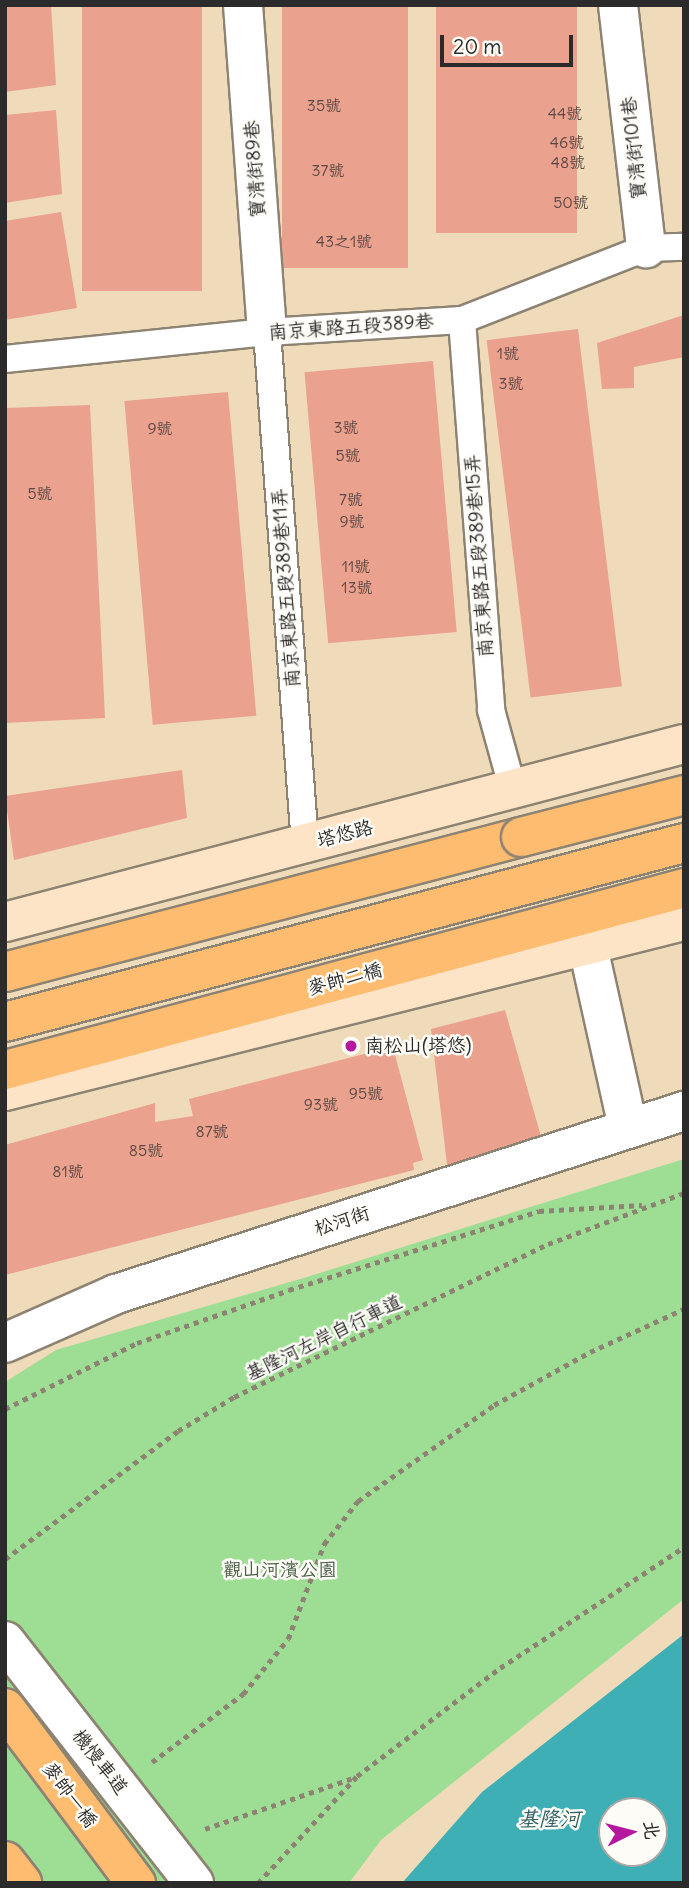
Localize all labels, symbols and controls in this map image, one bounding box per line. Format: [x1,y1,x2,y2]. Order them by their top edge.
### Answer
scale bar [444,21,577,65]
text: 20 m [453,33,502,60]
house number: 35號 [307,95,341,115]
street label: 寶清街101巷 [617,95,651,201]
house number: 44號 [548,103,582,123]
street label: 寶清街89巷 [240,119,270,219]
house number: 46號 [550,132,584,152]
house number: 48號 [551,152,585,172]
house number: 37號 [312,160,344,180]
house number: 50號 [553,192,589,212]
house number: 43之1號 [316,231,372,251]
street label: 南京東路五段389巷 [268,310,434,344]
house number: 1號 [497,343,519,363]
house number: 3號 [498,373,524,393]
house number: 3號 [333,417,359,437]
house number: 9號 [147,418,173,438]
house number: 5號 [335,445,361,465]
street label: 南京東路五段389巷15弄 [461,454,497,658]
house number: 5號 [27,483,53,503]
street label: 南京東路五段389巷11弄 [268,488,304,688]
house number: 7號 [339,489,363,509]
house number: 9號 [339,511,365,531]
house number: 11號 [342,556,370,576]
house number: 13號 [341,577,373,597]
street label: 塔悠路 [315,816,375,852]
street label: 麥帥二橋 [305,958,385,1000]
place label: 南松山(塔悠) [365,1035,471,1057]
marker: 南松山(塔悠) [343,1038,359,1054]
house number: 95號 [349,1083,383,1103]
house number: 93號 [304,1094,338,1114]
house number: 87號 [195,1121,229,1141]
house number: 85號 [129,1140,163,1160]
house number: 81號 [52,1161,84,1181]
street label: 松河街 [311,1201,373,1241]
street label: 基隆河左岸自行車道 [242,1290,406,1386]
park label: 觀山河濱公園 [223,1559,337,1581]
street label: 機慢車道 [68,1725,132,1799]
street label: 麥帥一橋 [38,1758,102,1832]
north arrow [598,1797,668,1867]
water label: 基隆河 [518,1806,580,1832]
text: 北 [639,1819,665,1841]

